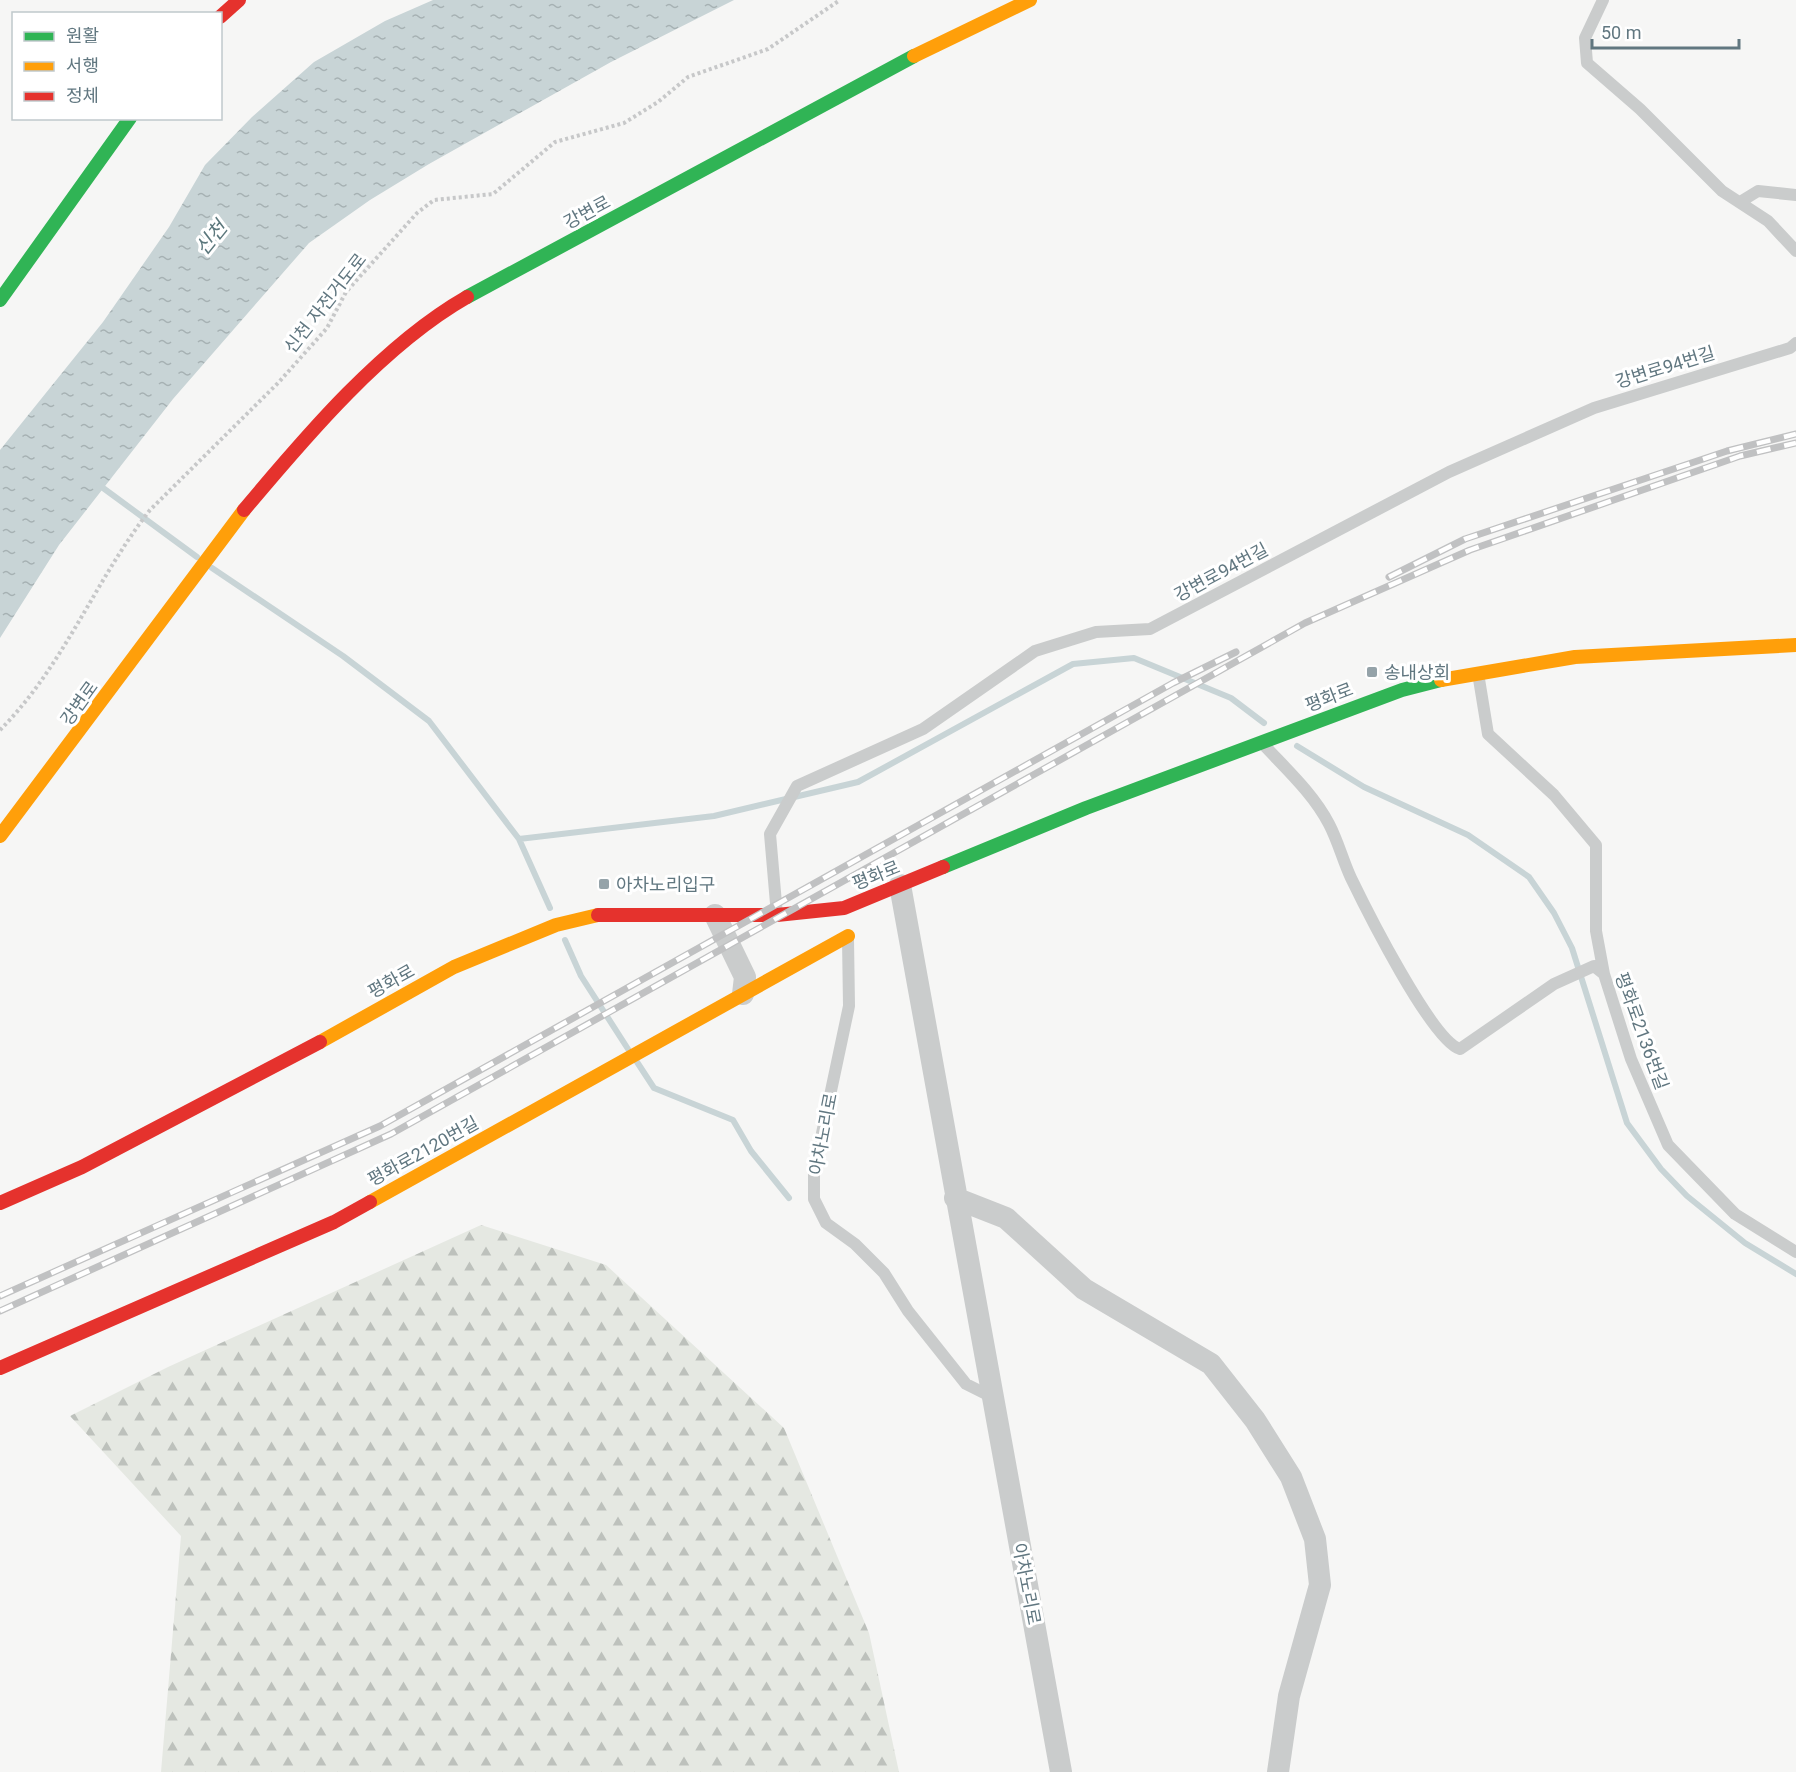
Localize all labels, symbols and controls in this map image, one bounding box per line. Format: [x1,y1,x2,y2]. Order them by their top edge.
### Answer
legend [12,12,222,120]
scale bar [1592,12,1739,50]
text: 50 m [1601,22,1641,43]
text: 원활 [66,25,99,46]
text: 서행 [66,55,99,76]
text: 정체 [66,85,99,106]
street label: 강변로 [560,191,614,233]
water label: 신천 [190,214,234,260]
street label: 신천 자전거도로 [280,249,370,357]
street label: 강변로94번길 [1613,342,1717,392]
street label: 강변로94번길 [1171,539,1271,605]
place label: 송내상회 [1384,662,1450,683]
marker: 송내상회 [1365,665,1379,679]
street label: 강변로 [56,677,102,729]
street label: 평화로 [1302,678,1356,716]
street label: 평화로 [849,856,903,894]
place label: 아차노리입구 [616,874,715,895]
marker: 아차노리입구 [597,877,611,891]
street label: 평화로 [364,960,418,1002]
street label: 평화로2136번길 [1611,969,1673,1093]
street label: 아차노리로 [805,1091,841,1177]
street label: 평화로2120번길 [364,1112,482,1190]
street label: 아차노리로 [1009,1541,1045,1627]

